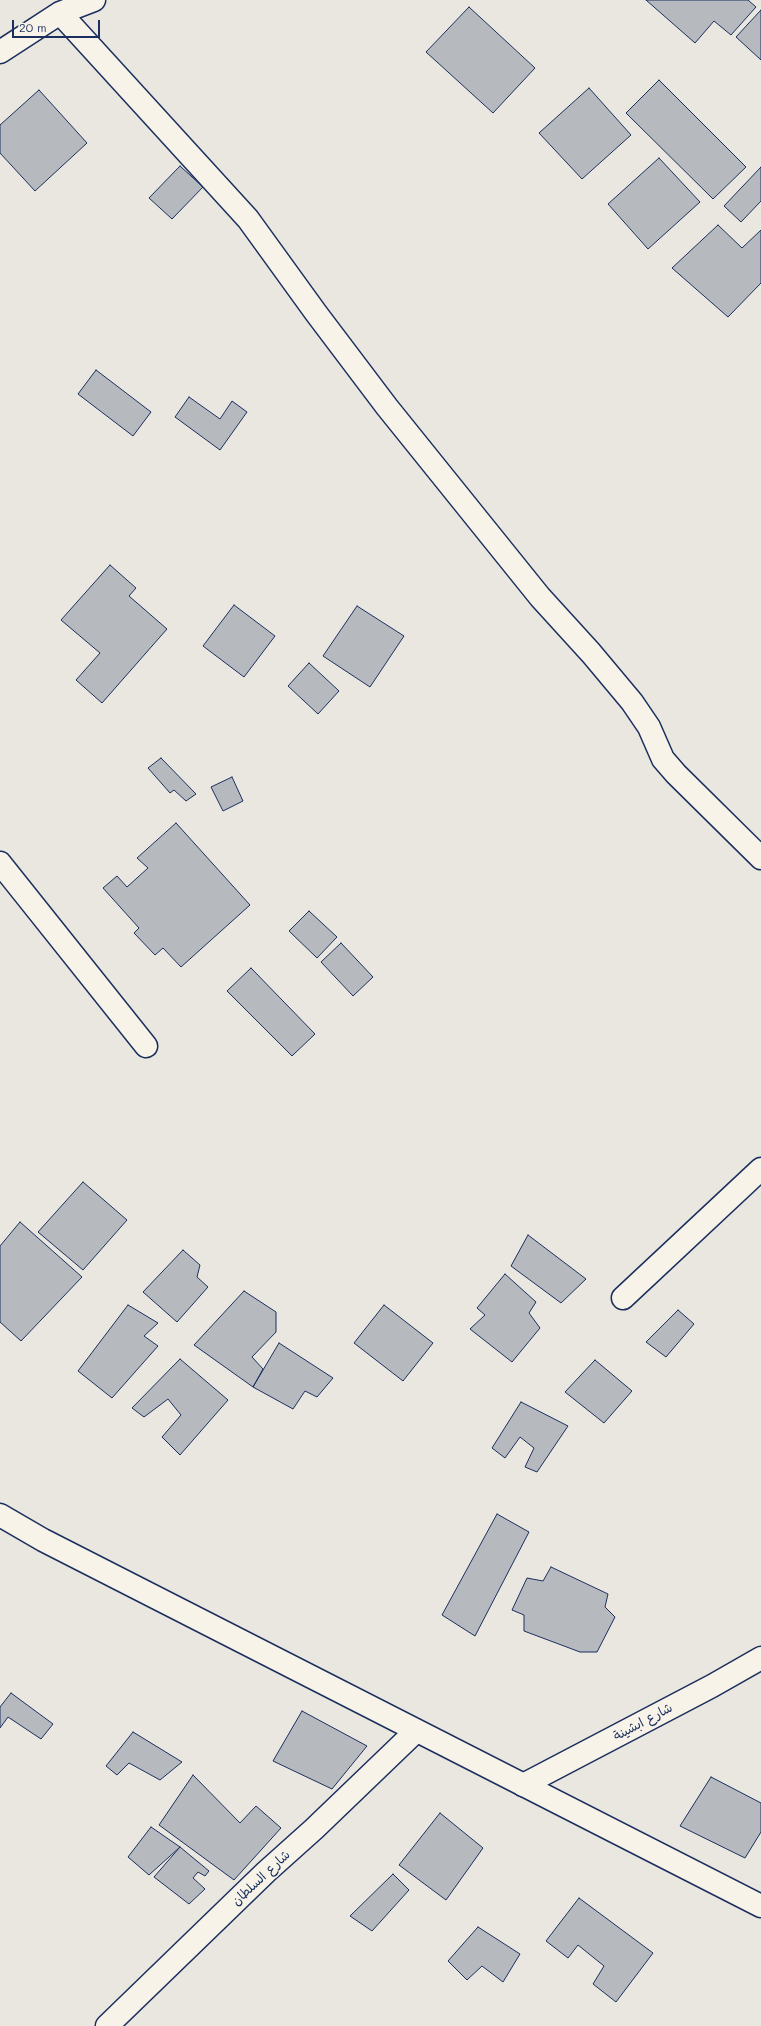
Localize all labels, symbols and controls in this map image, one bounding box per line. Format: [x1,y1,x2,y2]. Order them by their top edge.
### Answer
scale bar [14,12,102,38]
text: 20 m [19,19,47,35]
street label: شارع ابشينة [611,1700,675,1744]
street label: شارع السلطان [229,1847,293,1909]

